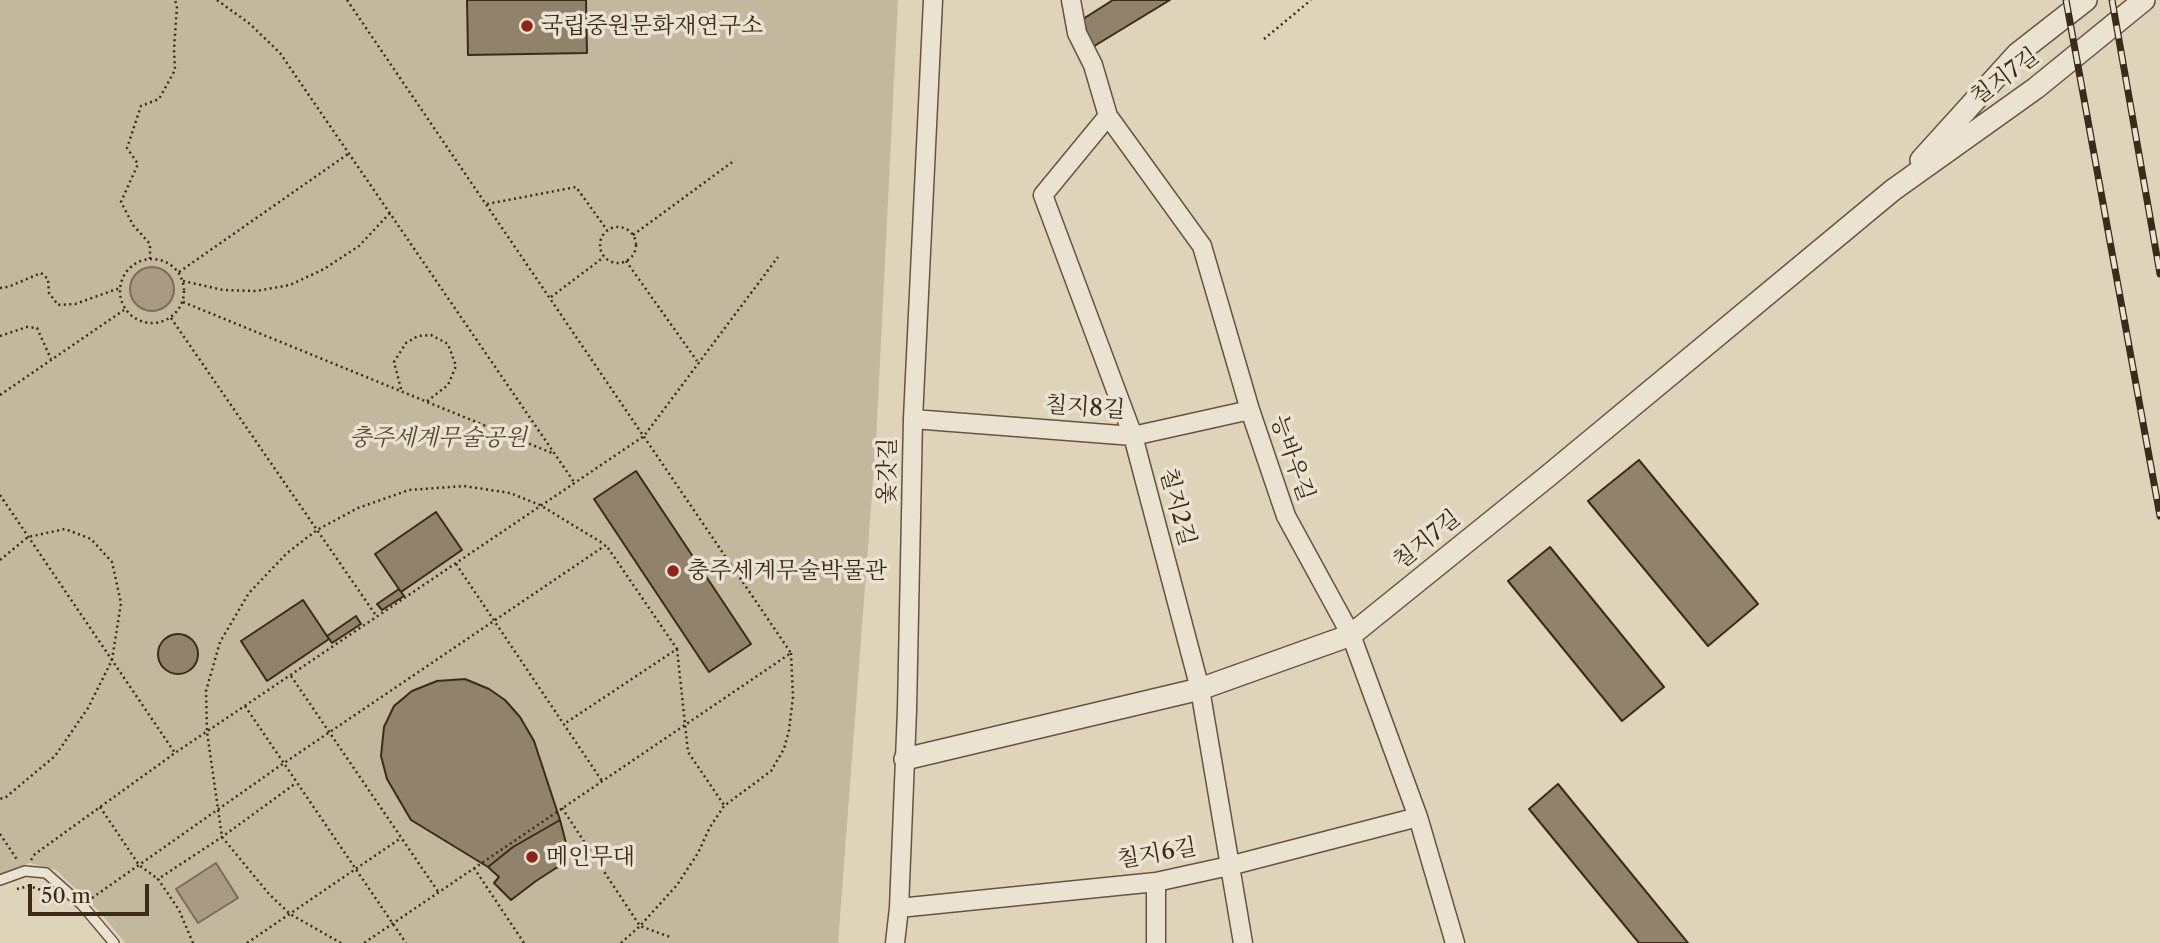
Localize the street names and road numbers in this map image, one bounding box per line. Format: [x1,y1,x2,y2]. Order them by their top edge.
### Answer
street label: 칠지7길 [1966,43,2044,111]
street label: 칠지8길 [1044,391,1126,425]
street label: 능바우길 [1264,411,1320,505]
street label: 옻갓길 [874,437,902,505]
street label: 칠지2길 [1153,465,1201,549]
street label: 칠지7길 [1388,505,1466,575]
street label: 칠지6길 [1115,833,1199,875]

